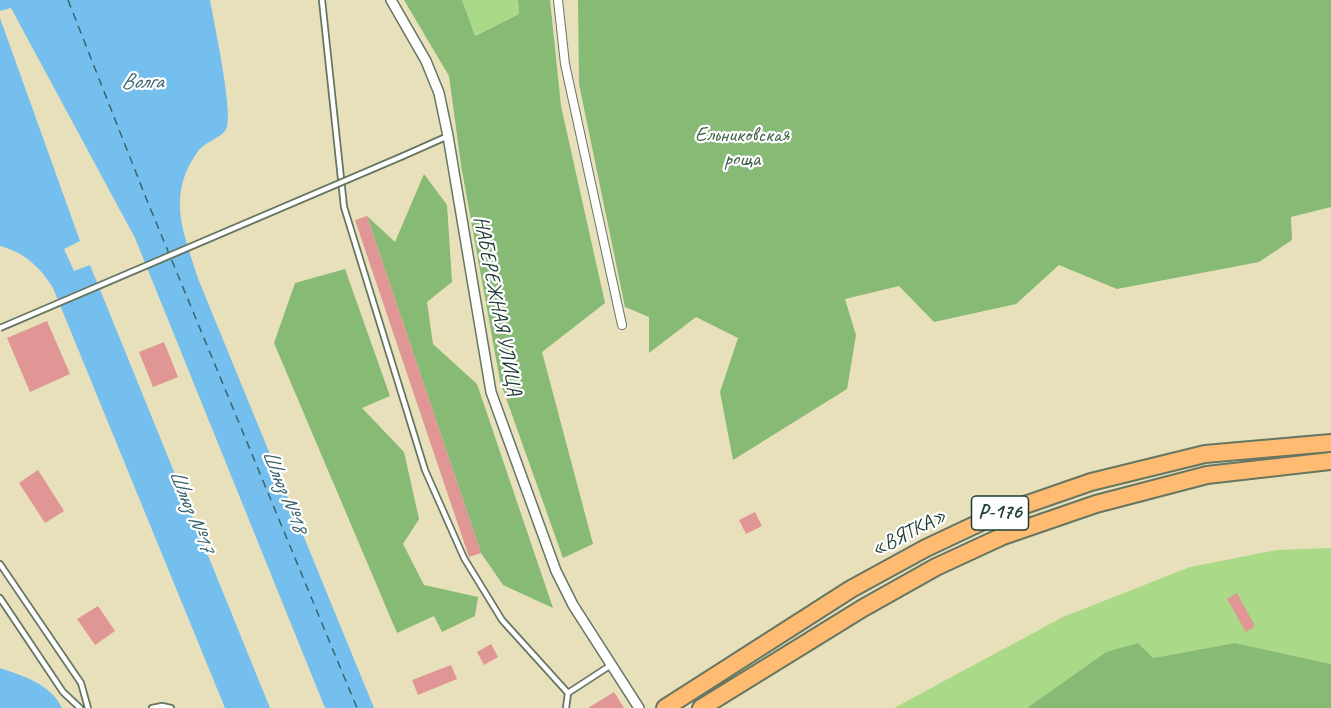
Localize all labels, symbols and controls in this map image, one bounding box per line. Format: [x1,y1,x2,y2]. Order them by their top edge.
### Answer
water label: Волга [121,69,163,95]
park label: Ельниковская роща [695,122,789,172]
street label: НАБЕРЕЖНАЯ УЛИЦА [467,214,527,398]
water label: Шлюз №18 [256,446,312,536]
water label: Шлюз №17 [163,466,219,556]
road number: Р-176 [972,496,1028,530]
street label: «ВЯТКА» [867,503,951,563]

